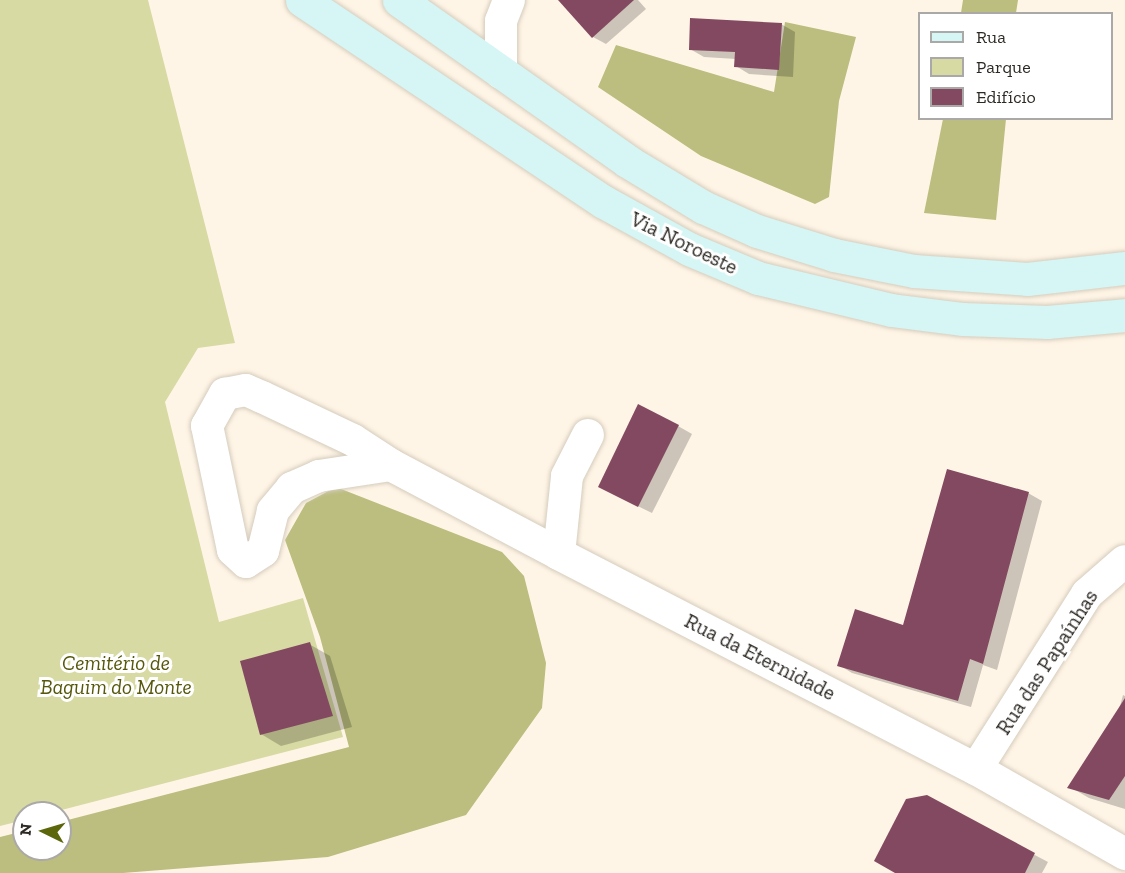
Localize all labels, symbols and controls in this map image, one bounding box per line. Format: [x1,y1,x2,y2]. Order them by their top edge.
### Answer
legend [918,12,1113,120]
text: Rua [976,26,1006,48]
text: Parque [976,56,1031,78]
text: Edifício [976,86,1036,108]
street label: Via Noroeste [626,206,742,280]
street label: Rua das Papaínhas [991,585,1103,739]
street label: Rua da Eternidade [680,608,840,706]
park label: Cemitério de Baguim do Monte [40,650,192,700]
north arrow [12,801,72,861]
text: N [16,823,36,836]

